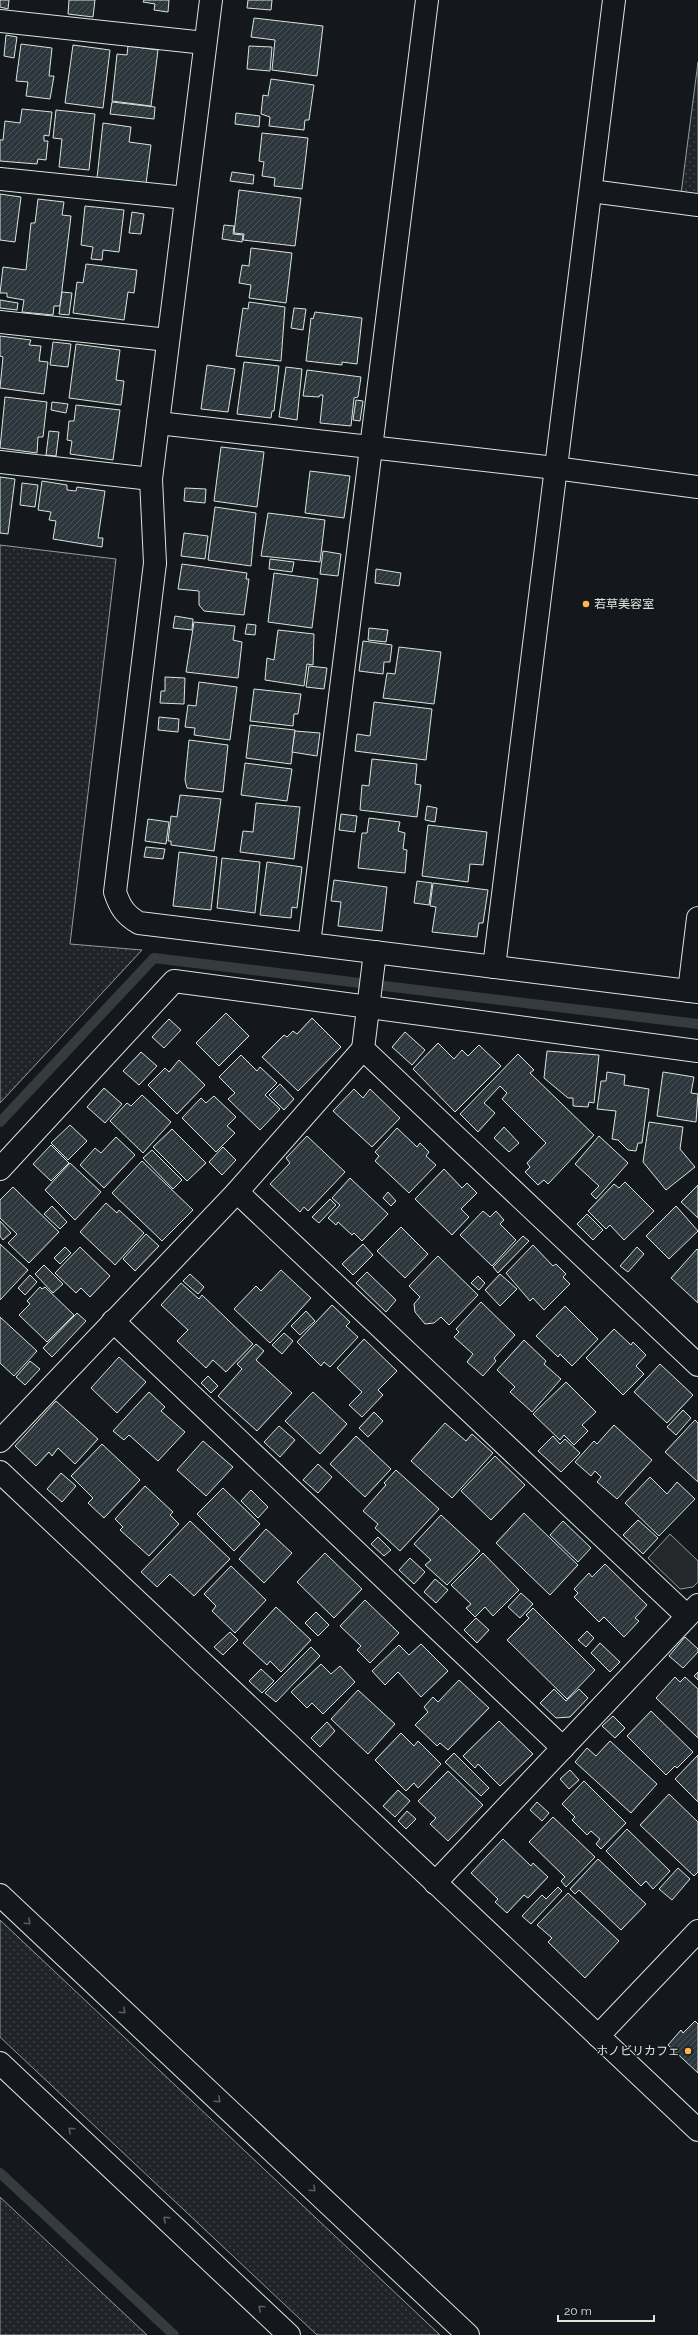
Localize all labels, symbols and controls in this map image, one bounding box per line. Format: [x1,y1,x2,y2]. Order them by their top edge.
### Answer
place label: 若草美容室 [594,597,654,611]
marker: 若草美容室 [581,599,591,609]
one-way arrow [24,1917,31,1924]
one-way arrow [118,2006,126,2014]
place label: ホノビリカフェ [596,2044,680,2058]
marker: ホノビリカフェ [683,2046,693,2056]
one-way arrow [213,2095,221,2103]
one-way arrow [69,2128,76,2135]
one-way arrow [308,2184,315,2191]
one-way arrow [163,2216,171,2224]
scale bar [558,2297,654,2323]
text: 20 m [564,2304,592,2318]
one-way arrow [258,2305,266,2313]

